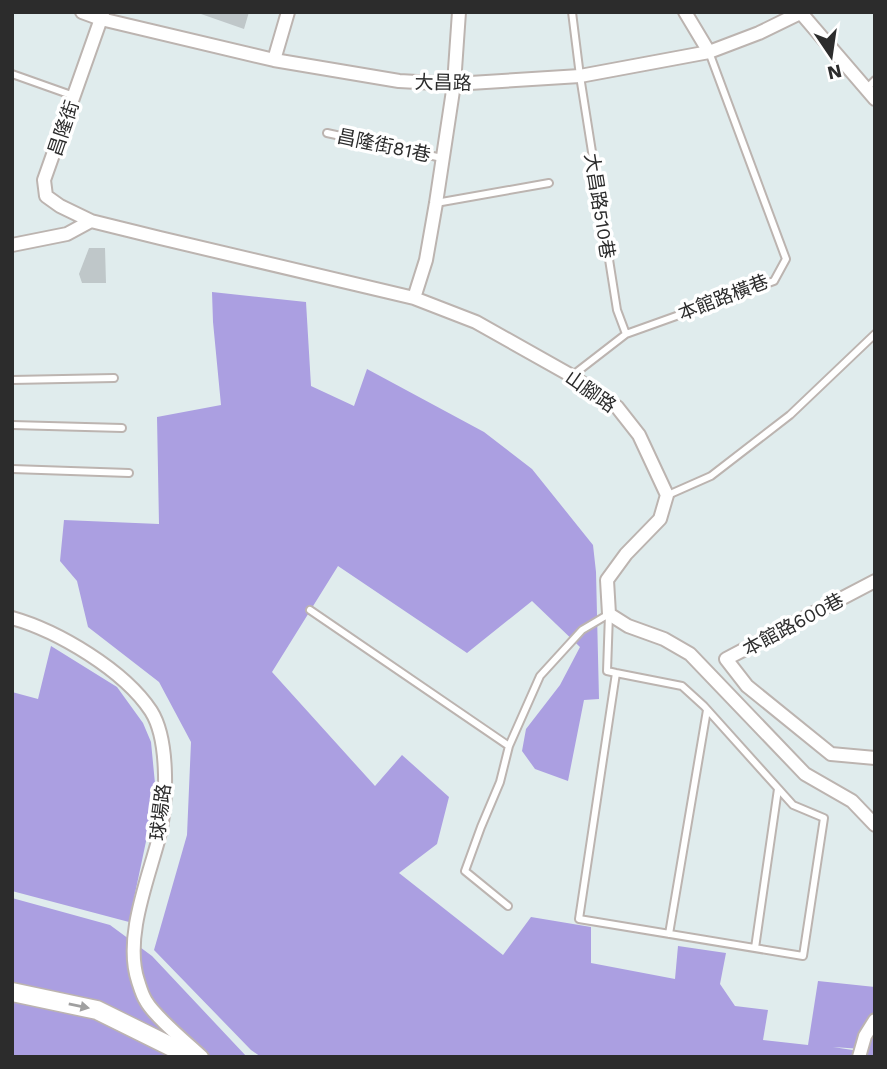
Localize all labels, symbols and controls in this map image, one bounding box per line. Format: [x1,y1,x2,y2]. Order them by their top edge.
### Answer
north arrow [796,21,866,91]
text: N [825,59,844,85]
street label: 大昌路 [414,71,472,94]
street label: 昌隆街 [43,97,84,159]
street label: 昌隆街81巷 [335,124,433,167]
street label: 大昌路510巷 [580,152,619,260]
street label: 本館路橫巷 [675,270,772,325]
street label: 山腳路 [561,366,621,417]
street label: 本館路600巷 [739,588,848,661]
street label: 球場路 [146,782,175,842]
one-way arrow [68,1001,90,1012]

